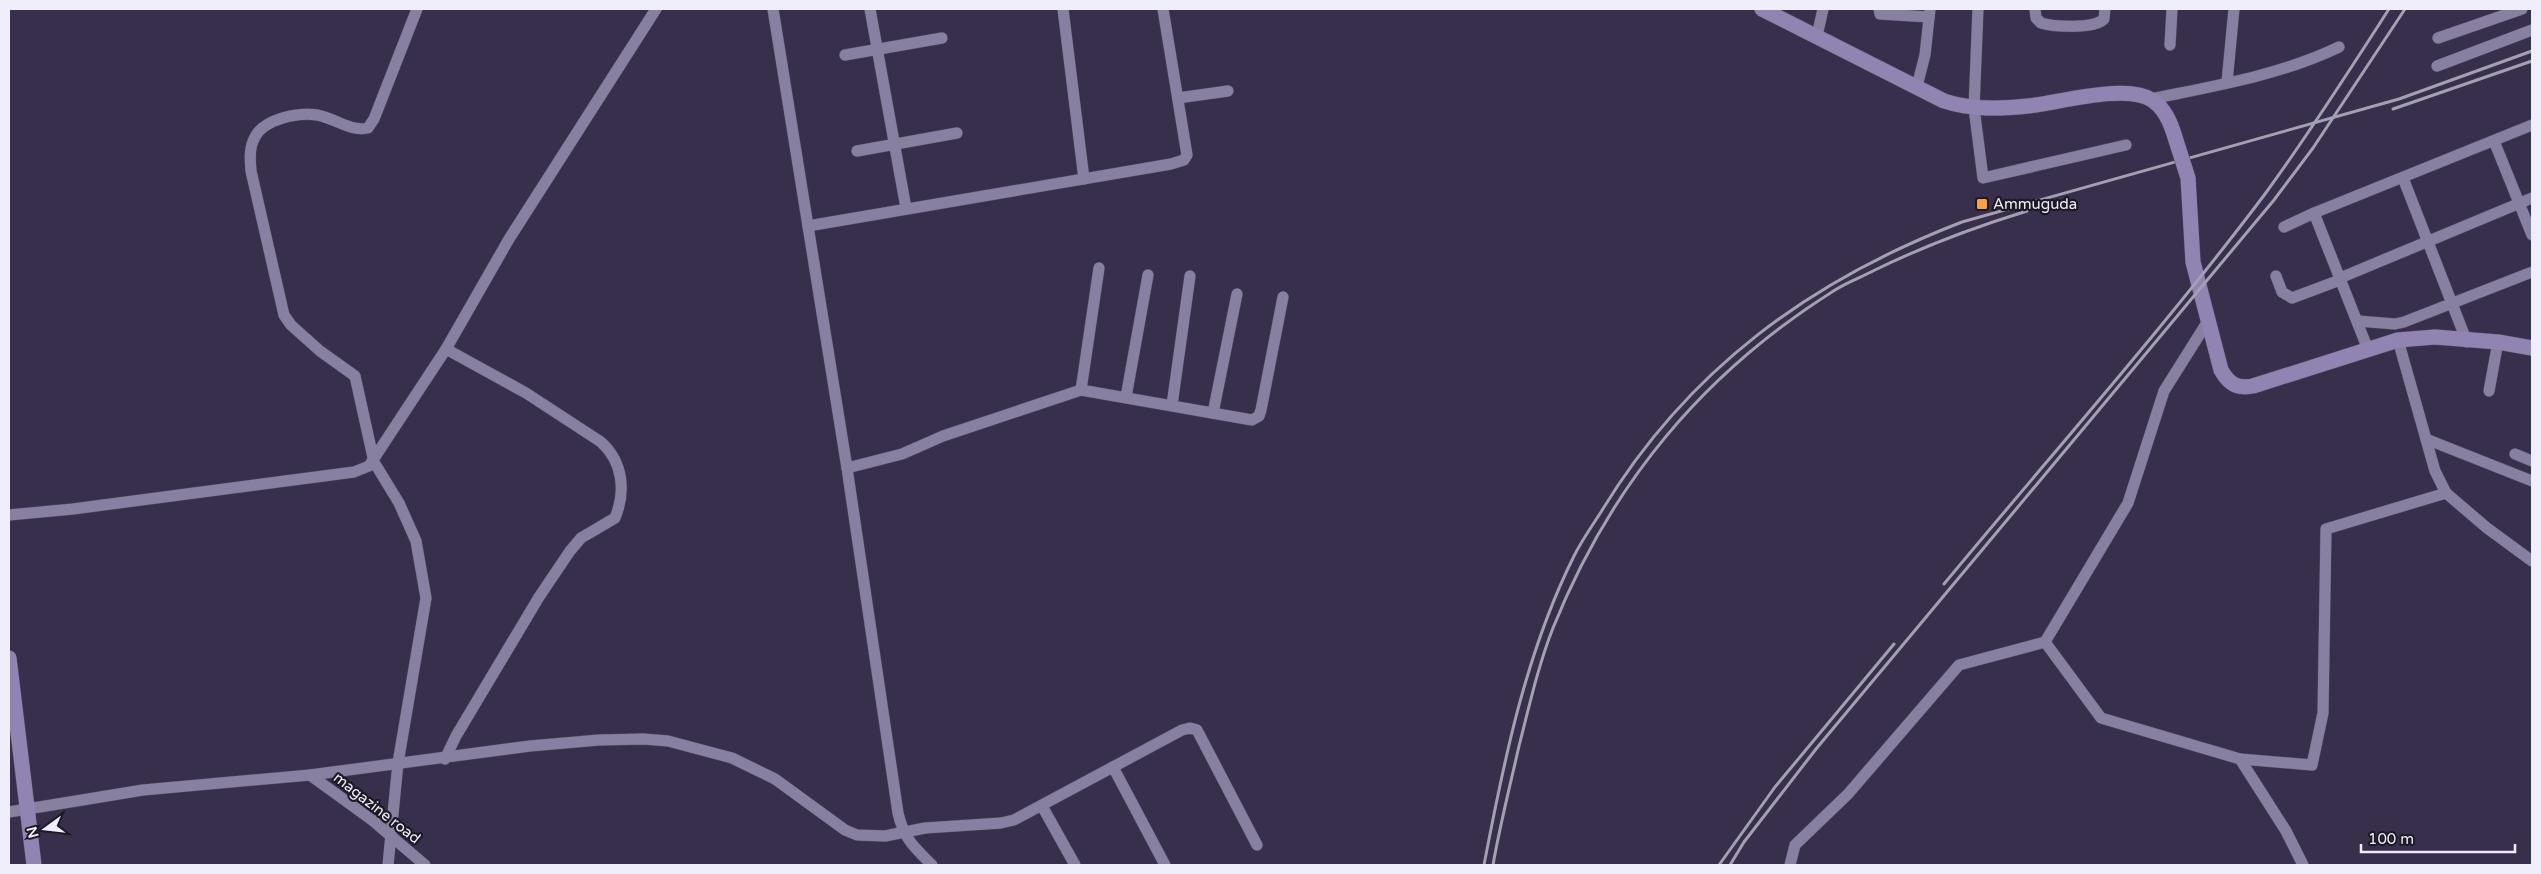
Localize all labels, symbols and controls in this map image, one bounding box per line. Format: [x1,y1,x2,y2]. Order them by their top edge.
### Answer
place label: Ammuguda [1993,195,2077,213]
marker: Ammuguda [1975,197,1989,211]
street label: magazine road [330,768,424,848]
north arrow [20,804,70,854]
scale bar [2361,822,2515,854]
text: N [23,825,43,840]
text: 100 m [2368,830,2414,848]

